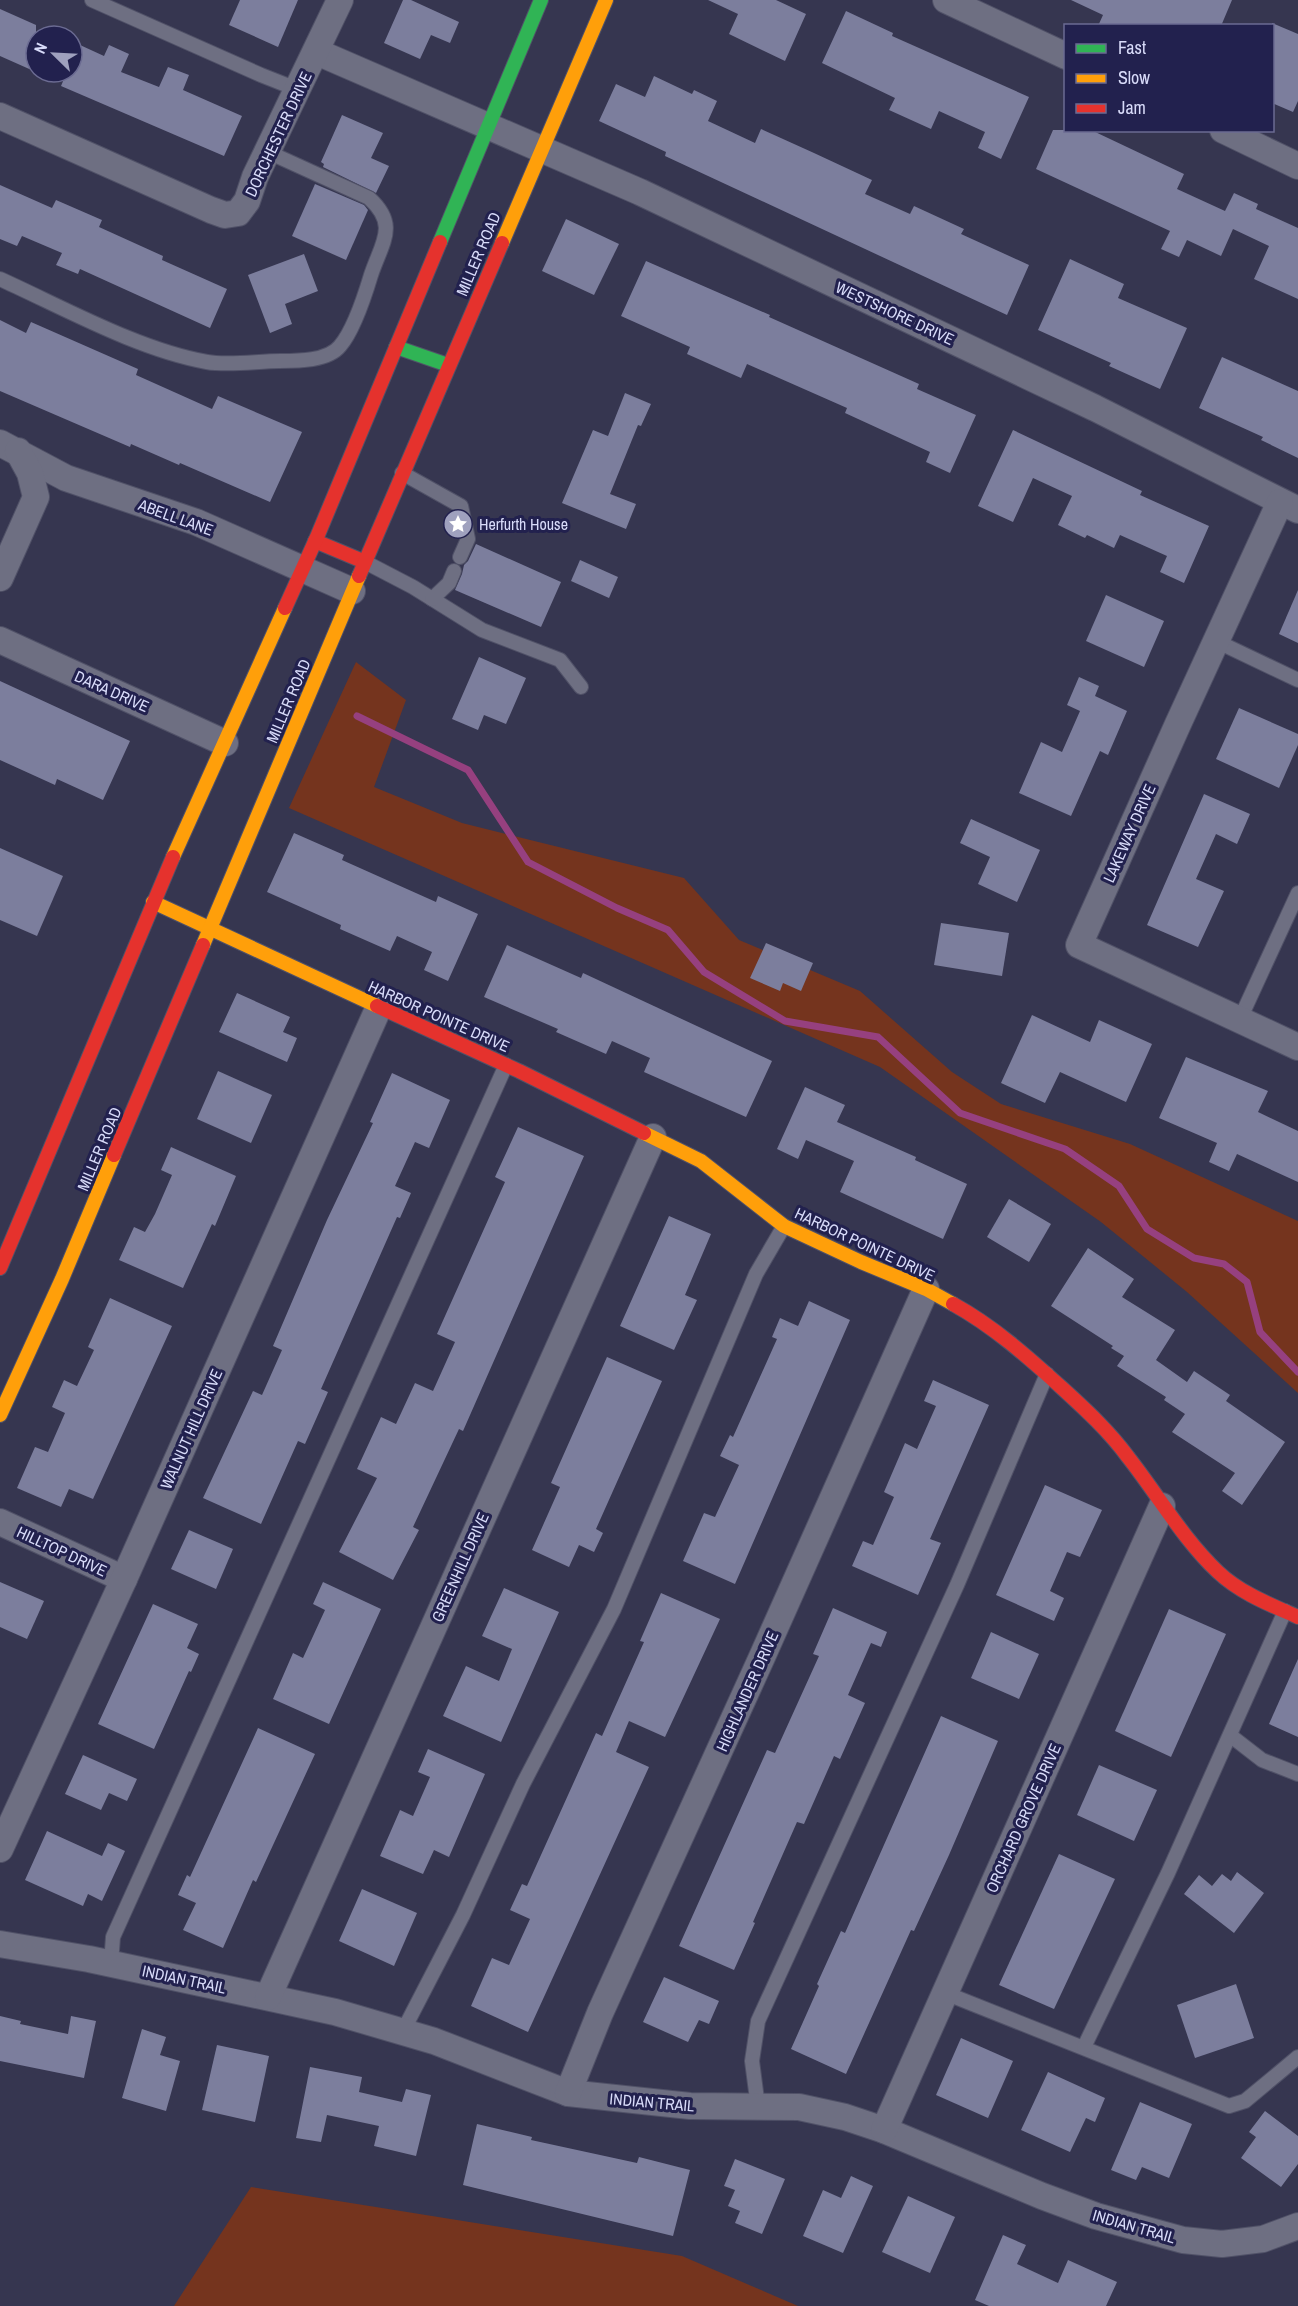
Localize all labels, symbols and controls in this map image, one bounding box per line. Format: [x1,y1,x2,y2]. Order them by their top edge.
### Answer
north arrow [24,24,84,84]
legend [1064,24,1274,132]
text: Fast [1118,35,1146,60]
text: N [28,39,52,57]
text: Slow [1118,65,1150,90]
street label: DORCHESTER DRIVE [239,68,317,200]
text: Jam [1118,95,1146,120]
street label: MILLER ROAD [450,209,506,299]
street label: WESTSHORE DRIVE [832,276,958,350]
street label: ABELL LANE [135,493,217,541]
place icon: Herfurth House [442,508,474,540]
place label: Herfurth House [479,513,568,535]
street label: MILLER ROAD [260,656,316,746]
street label: DARA DRIVE [71,665,153,717]
street label: LAKEWAY DRIVE [1097,780,1161,886]
street label: HARBOR POINTE DRIVE [365,975,513,1057]
street label: MILLER ROAD [71,1104,127,1194]
street label: HARBOR POINTE DRIVE [791,1202,939,1286]
street label: WALNUT HILL DRIVE [155,1365,227,1493]
street label: GREENHILL DRIVE [426,1509,494,1625]
street label: HILLTOP DRIVE [13,1521,111,1581]
street label: HIGHLANDER DRIVE [711,1627,783,1755]
street label: ORCHARD GROVE DRIVE [980,1740,1066,1896]
street label: INDIAN TRAIL [140,1959,229,1999]
street label: INDIAN TRAIL [609,2087,696,2117]
street label: INDIAN TRAIL [1090,2204,1179,2248]

